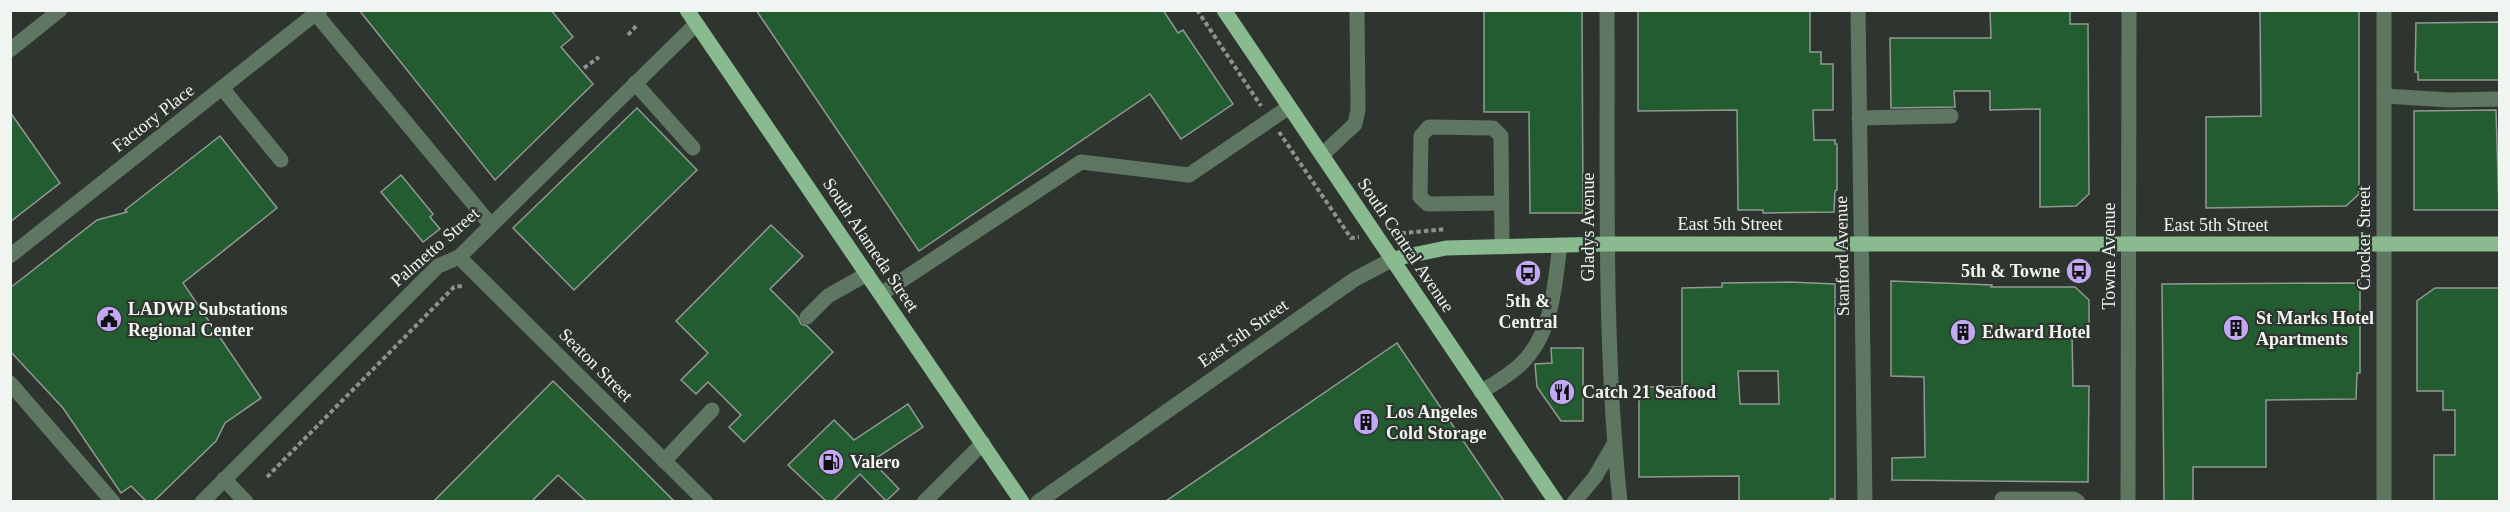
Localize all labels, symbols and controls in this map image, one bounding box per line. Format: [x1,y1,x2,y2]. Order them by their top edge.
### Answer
street label: Factory Place [108,80,198,156]
street label: Gladys Avenue [1578,172,1598,282]
street label: South Alameda Street [819,174,923,316]
street label: South Central Avenue [1354,174,1458,316]
street label: Crocker Street [2354,186,2374,290]
street label: Stanford Avenue [1831,196,1853,316]
street label: Palmetto Street [387,203,483,291]
street label: Towne Avenue [2099,203,2119,309]
street label: East 5th Street [1678,214,1782,234]
street label: East 5th Street [2164,215,2268,235]
bus stop icon: 5th & Towne [2064,256,2094,286]
bus stop icon: 5th & Central [1513,258,1543,288]
place label: 5th & Towne [1961,261,2060,281]
place label: 5th & Central [1499,291,1557,332]
street label: East 5th Street [1194,295,1292,371]
place label: LADWP Substations Regional Center [128,299,288,340]
public building icon: LADWP Substations Regional Center [94,304,124,334]
place label: St Marks Hotel Apartments [2256,308,2374,349]
building icon: St Marks Hotel Apartments [2221,313,2251,343]
building icon: Edward Hotel [1948,317,1978,347]
place label: Edward Hotel [1982,322,2091,342]
street label: Seaton Street [555,324,637,406]
restaurant icon: Catch 21 Seafood [1547,377,1577,407]
place label: Catch 21 Seafood [1582,382,1716,402]
place label: Los Angeles Cold Storage [1386,402,1487,443]
building icon: Los Angeles Cold Storage [1351,407,1381,437]
fuel station icon: Valero [816,447,846,477]
place label: Valero [850,452,900,472]

